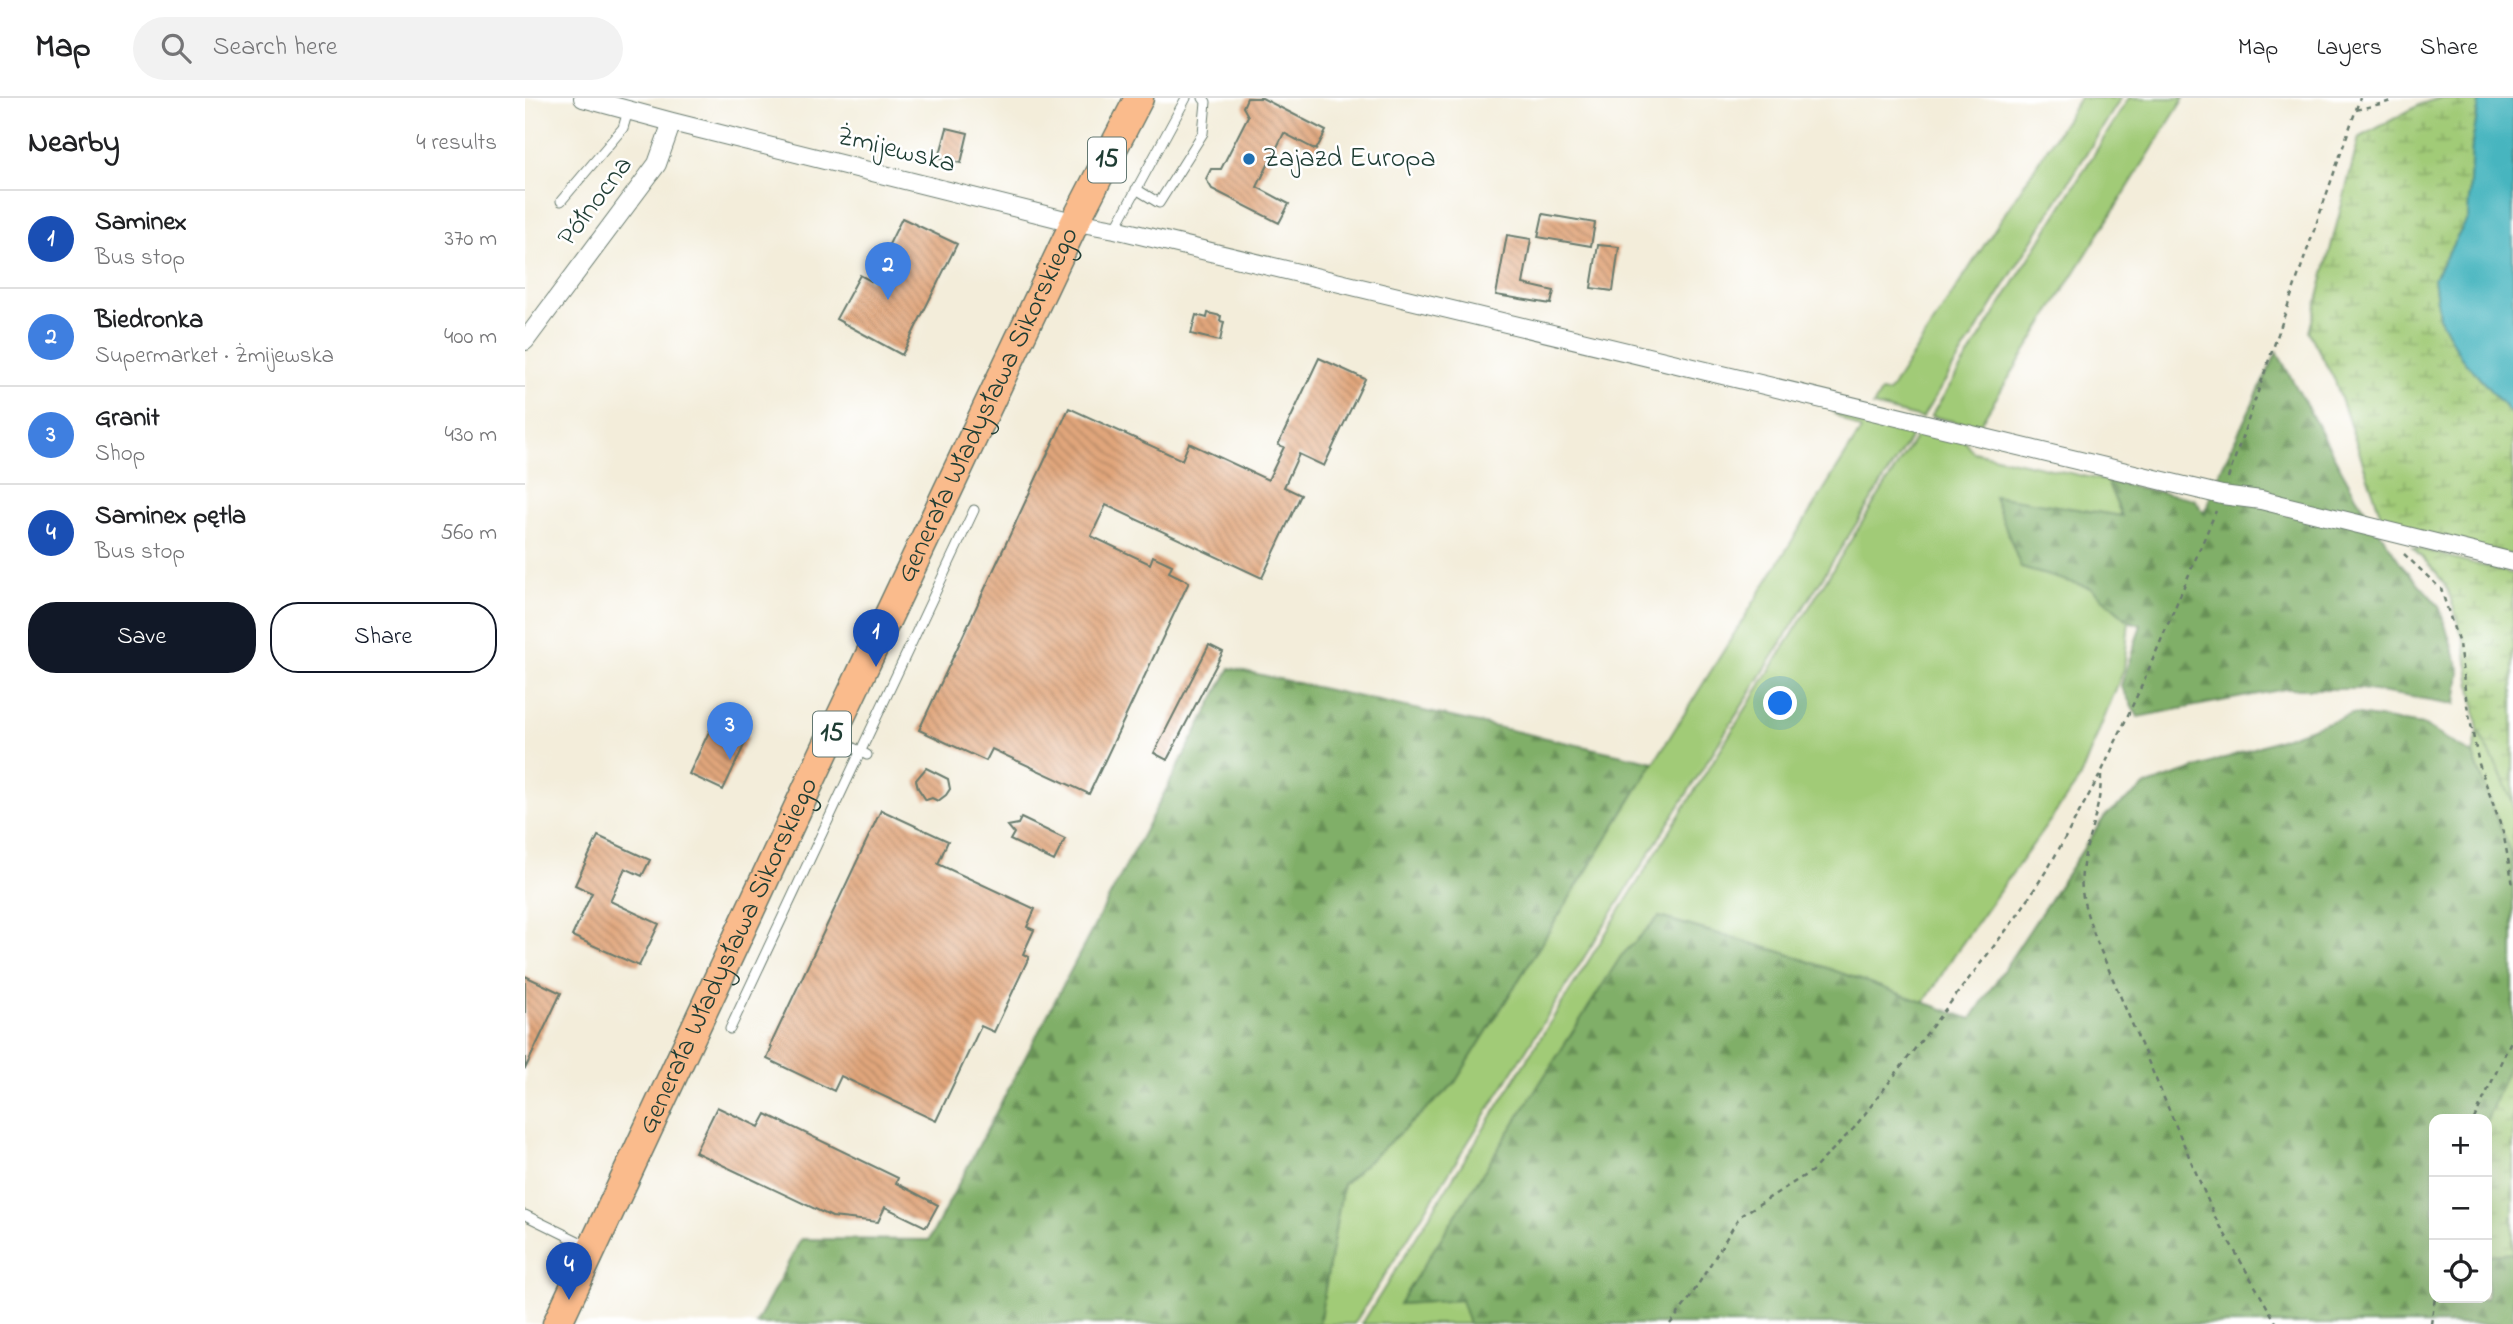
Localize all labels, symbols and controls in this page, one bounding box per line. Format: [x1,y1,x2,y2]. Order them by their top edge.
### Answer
search box [133,17,623,80]
text: Map [35,24,91,72]
icon: search [157,29,195,67]
text: Search here [213,29,337,67]
text: Map [2238,31,2278,66]
text: Layers [2316,31,2382,66]
text: Share [2420,31,2478,66]
street label: Żmijewska [832,116,960,186]
text: Nearby [28,122,120,166]
text: 4 results [416,127,497,160]
road number: 15 [1088,138,1126,183]
place label: Zajazd Europa [1263,139,1436,180]
street label: Północna [548,148,644,256]
marker: Zajazd Europa [1241,151,1257,167]
text: Saminex [95,204,187,242]
street label: Generała Władysława Sikorskiego [886,220,1090,590]
text: 1 [47,223,55,256]
text: 370 m [444,223,497,256]
text: Bus stop [95,242,185,275]
pin: 2 [865,242,911,300]
text: Biedronka [95,302,203,340]
text: 2 [45,321,57,354]
text: 400 m [444,321,497,354]
text: Supermarket · Żmijewska [95,340,334,373]
text: Granit [95,400,160,438]
text: 3 [46,419,56,452]
text: 430 m [444,419,497,452]
text: Shop [95,438,145,471]
text: Saminex pętla [95,498,246,536]
text: 4 [46,517,56,550]
text: 560 m [440,517,497,550]
text: Bus stop [95,536,185,569]
button: Save [28,602,256,673]
button: Share [270,602,497,673]
pin: 1 [853,609,899,667]
your location [1763,686,1797,720]
pin: 3 [707,702,753,760]
road number: 15 [813,712,851,756]
street label: Generała Władysława Sikorskiego [628,771,830,1141]
map controls [2429,1114,2492,1303]
button: + [2429,1114,2492,1177]
button: − [2429,1177,2492,1240]
button: locate [2429,1240,2492,1303]
pin: 4 [546,1242,592,1300]

